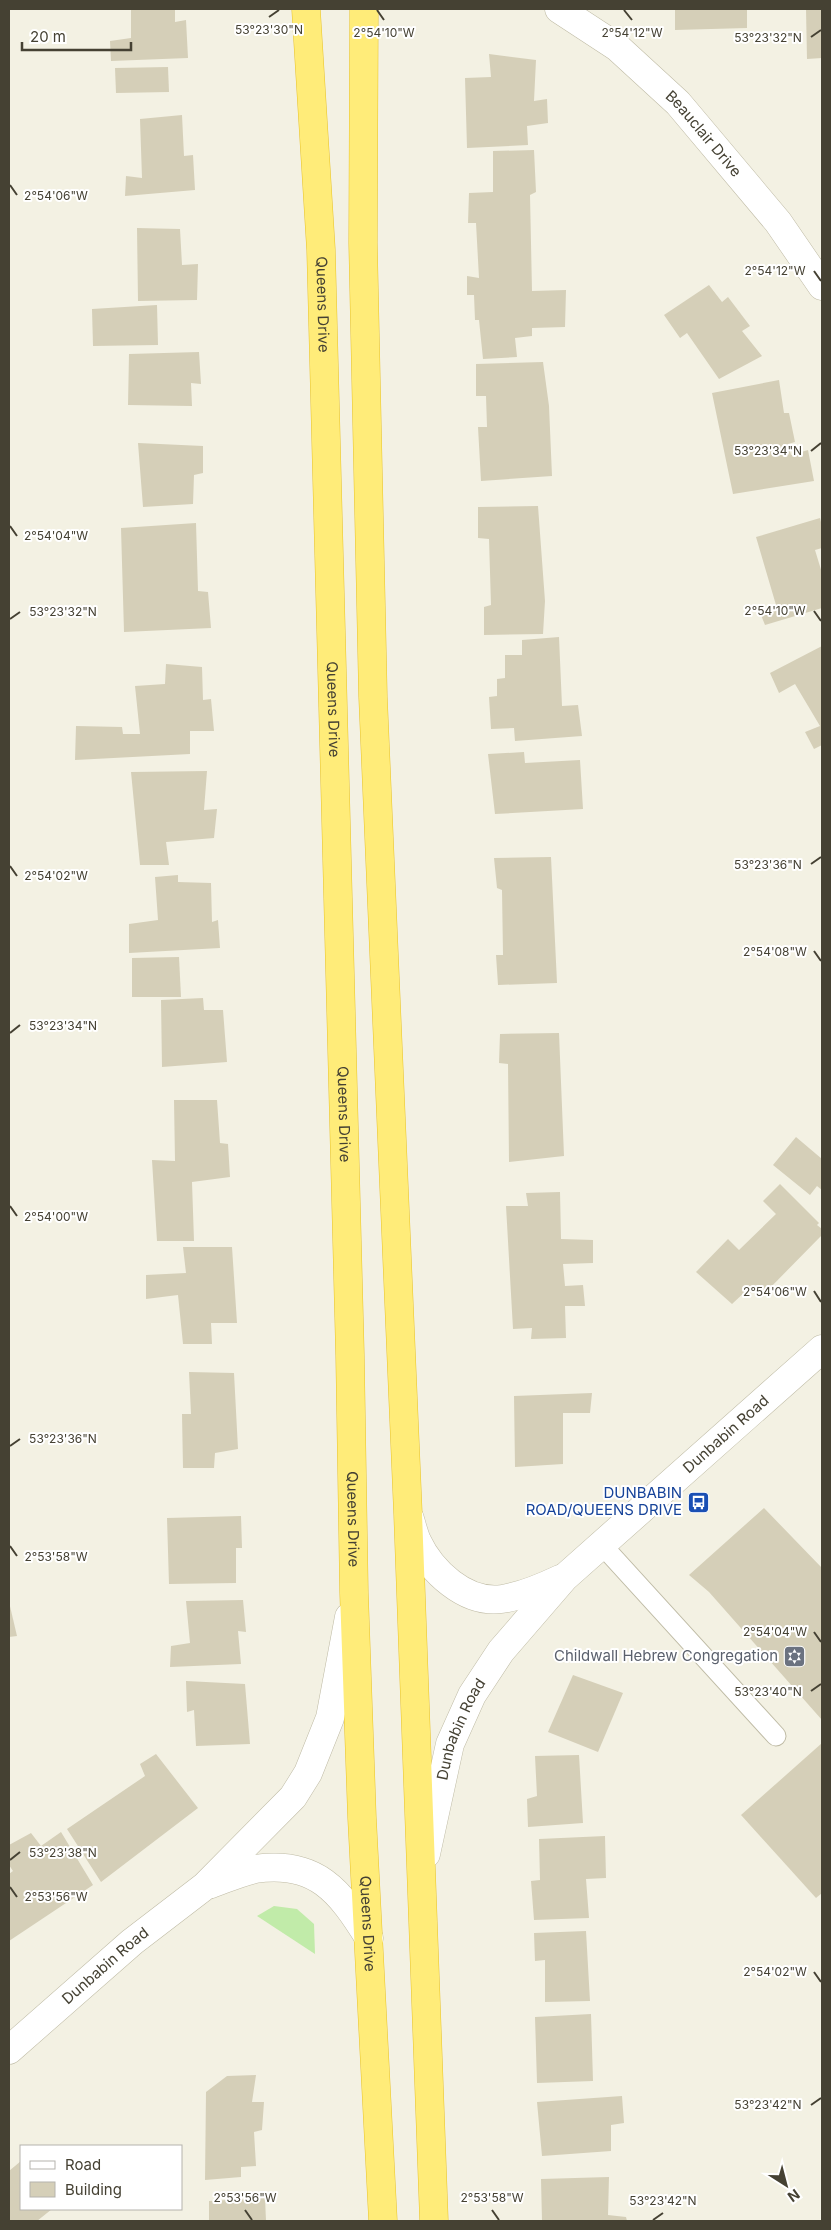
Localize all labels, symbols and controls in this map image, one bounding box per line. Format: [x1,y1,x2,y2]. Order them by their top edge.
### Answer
scale bar [22,20,131,52]
text: 53°23'30"N [235,22,303,37]
text: 2°54'10"W [353,25,415,40]
text: 2°54'12"W [601,25,663,40]
text: 20 m [30,27,66,46]
text: 53°23'32"N [734,30,802,45]
street label: Beauclair Drive [662,86,746,180]
text: 2°54'06"W [24,188,88,203]
street label: Queens Drive [312,256,334,353]
text: 2°54'12"W [744,263,806,278]
text: 53°23'34"N [734,443,802,458]
text: 2°54'04"W [24,528,88,543]
text: 2°54'10"W [744,603,806,618]
text: 53°23'32"N [29,604,97,619]
street label: Queens Drive [323,661,344,758]
text: 53°23'36"N [734,857,802,872]
text: 2°54'02"W [24,868,88,883]
text: 2°54'08"W [743,944,807,959]
text: 53°23'34"N [29,1018,97,1033]
street label: Queens Drive [333,1066,355,1163]
text: 2°54'00"W [24,1209,88,1224]
text: 2°54'06"W [743,1284,807,1299]
street label: Dunbabin Road [679,1391,773,1477]
text: 53°23'36"N [29,1431,97,1446]
street label: Queens Drive [343,1471,364,1567]
place label: DUNBABIN ROAD/QUEENS DRIVE [526,1483,682,1519]
bus stop icon: DUNBABIN ROAD/QUEENS DRIVE [686,1490,710,1514]
text: 2°53'58"W [24,1549,88,1564]
text: 2°54'04"W [743,1624,807,1639]
synagogue icon: Childwall Hebrew Congregation [782,1644,806,1668]
place label: Childwall Hebrew Congregation [554,1646,778,1665]
street label: Dunbabin Road [432,1675,489,1782]
text: 53°23'40"N [734,1684,802,1699]
text: 53°23'38"N [29,1845,97,1860]
street label: Queens Drive [356,1875,380,1972]
text: 2°53'56"W [24,1889,88,1904]
street label: Dunbabin Road [58,1923,152,2008]
text: 2°54'02"W [743,1964,807,1979]
text: 53°23'42"N [734,2097,802,2112]
legend [20,2145,182,2210]
text: Road [65,2155,101,2174]
north arrow [761,2160,811,2210]
text: Building [65,2180,122,2199]
text: N [785,2186,803,2206]
text: 2°53'56"W [213,2190,277,2205]
text: 2°53'58"W [460,2190,524,2205]
text: 53°23'42"N [629,2193,697,2208]

